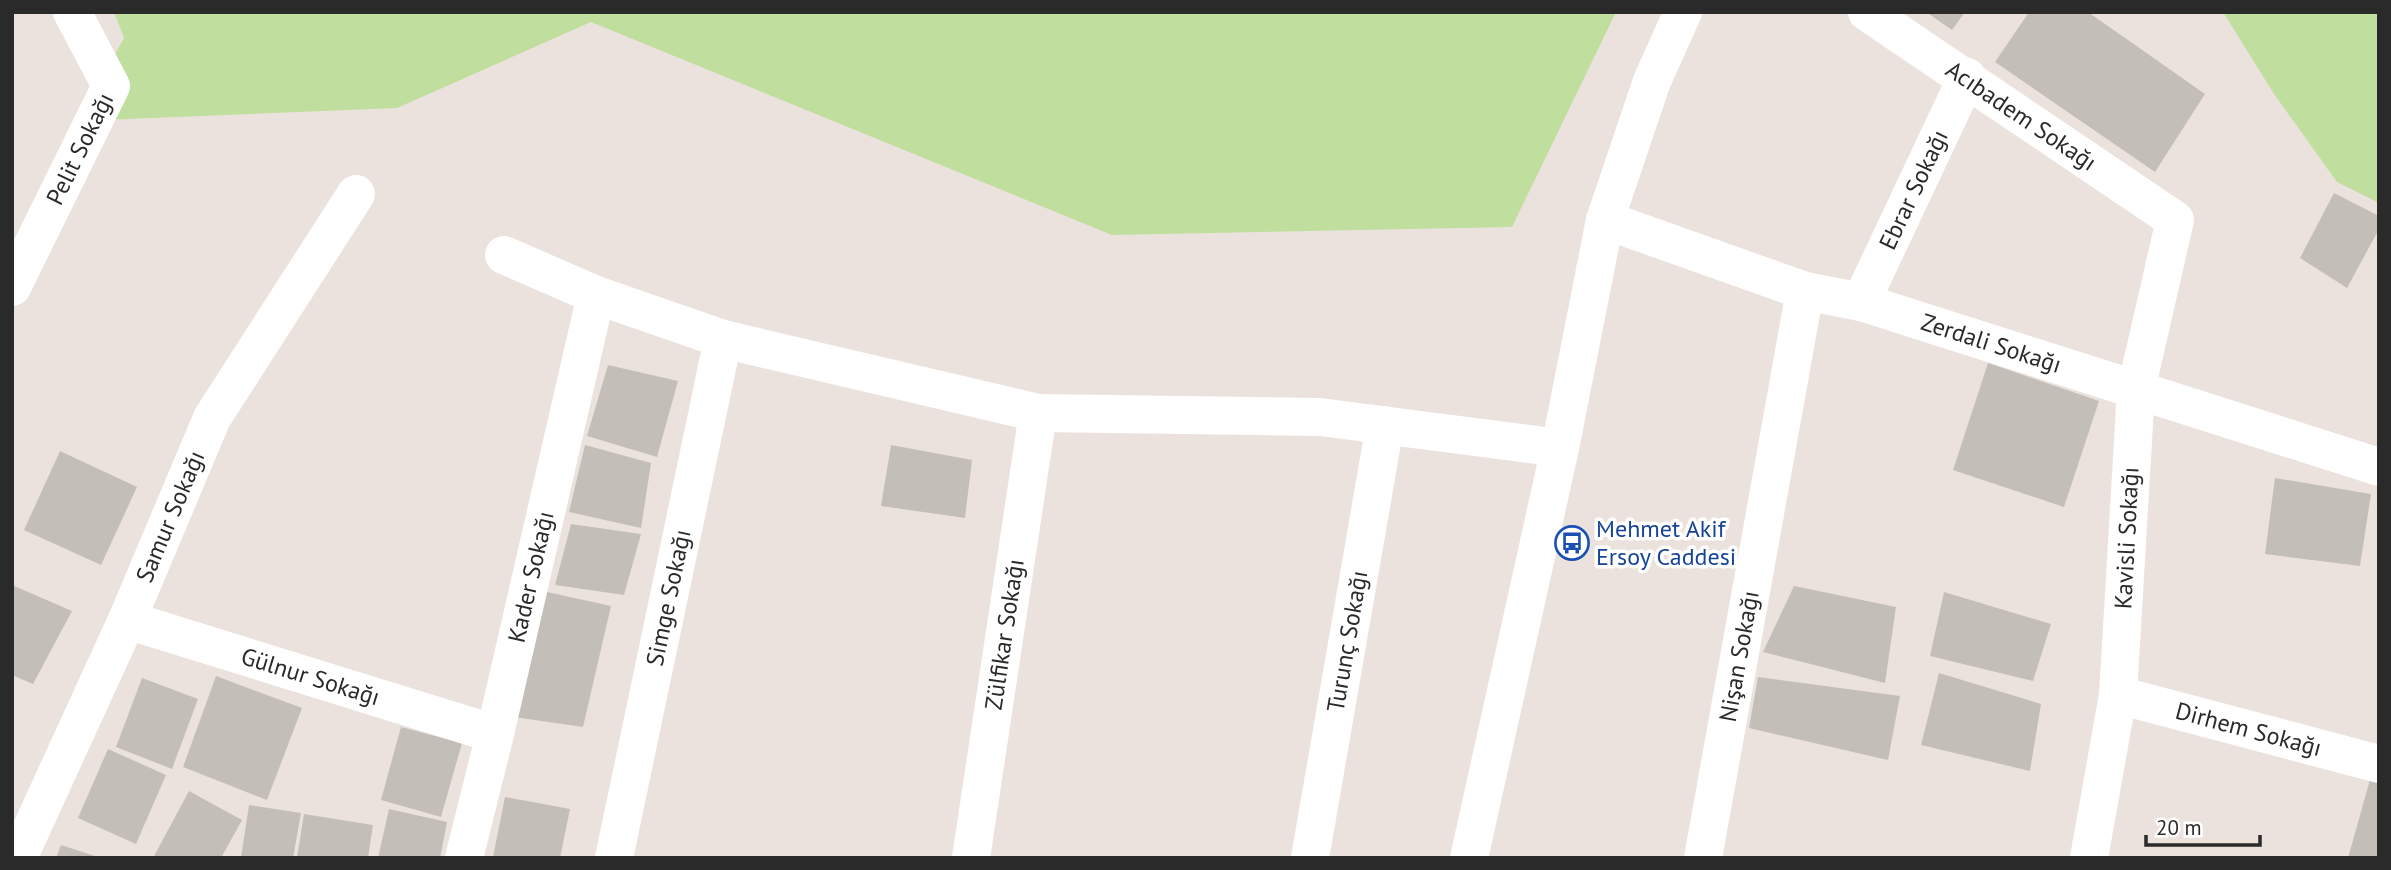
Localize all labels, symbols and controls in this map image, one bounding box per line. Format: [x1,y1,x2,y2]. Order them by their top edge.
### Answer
street label: Acıbadem Sokağı [1940,54,2103,178]
street label: Pelit Sokağı [39,87,120,210]
street label: Ebrar Sokağı [1872,125,1955,255]
street label: Zerdali Sokağı [1917,306,2065,380]
street label: Samur Sokağı [129,446,212,587]
street label: Kavisli Sokağı [2107,466,2146,610]
street label: Kader Sokağı [501,508,561,646]
place label: Mehmet Akif Ersoy Caddesi [1596,513,1736,572]
bus stop icon: Mehmet Akif Ersoy Caddesi [1553,524,1591,562]
street label: Simge Sokağı [639,527,698,669]
street label: Zülfikar Sokağı [977,557,1031,712]
street label: Turunç Sokağı [1320,568,1375,714]
street label: Nişan Sokağı [1712,588,1766,724]
street label: Gülnur Sokağı [237,640,384,712]
street label: Dirhem Sokağı [2172,695,2325,763]
scale bar [2146,804,2260,848]
text: 20 m [2156,814,2202,841]

